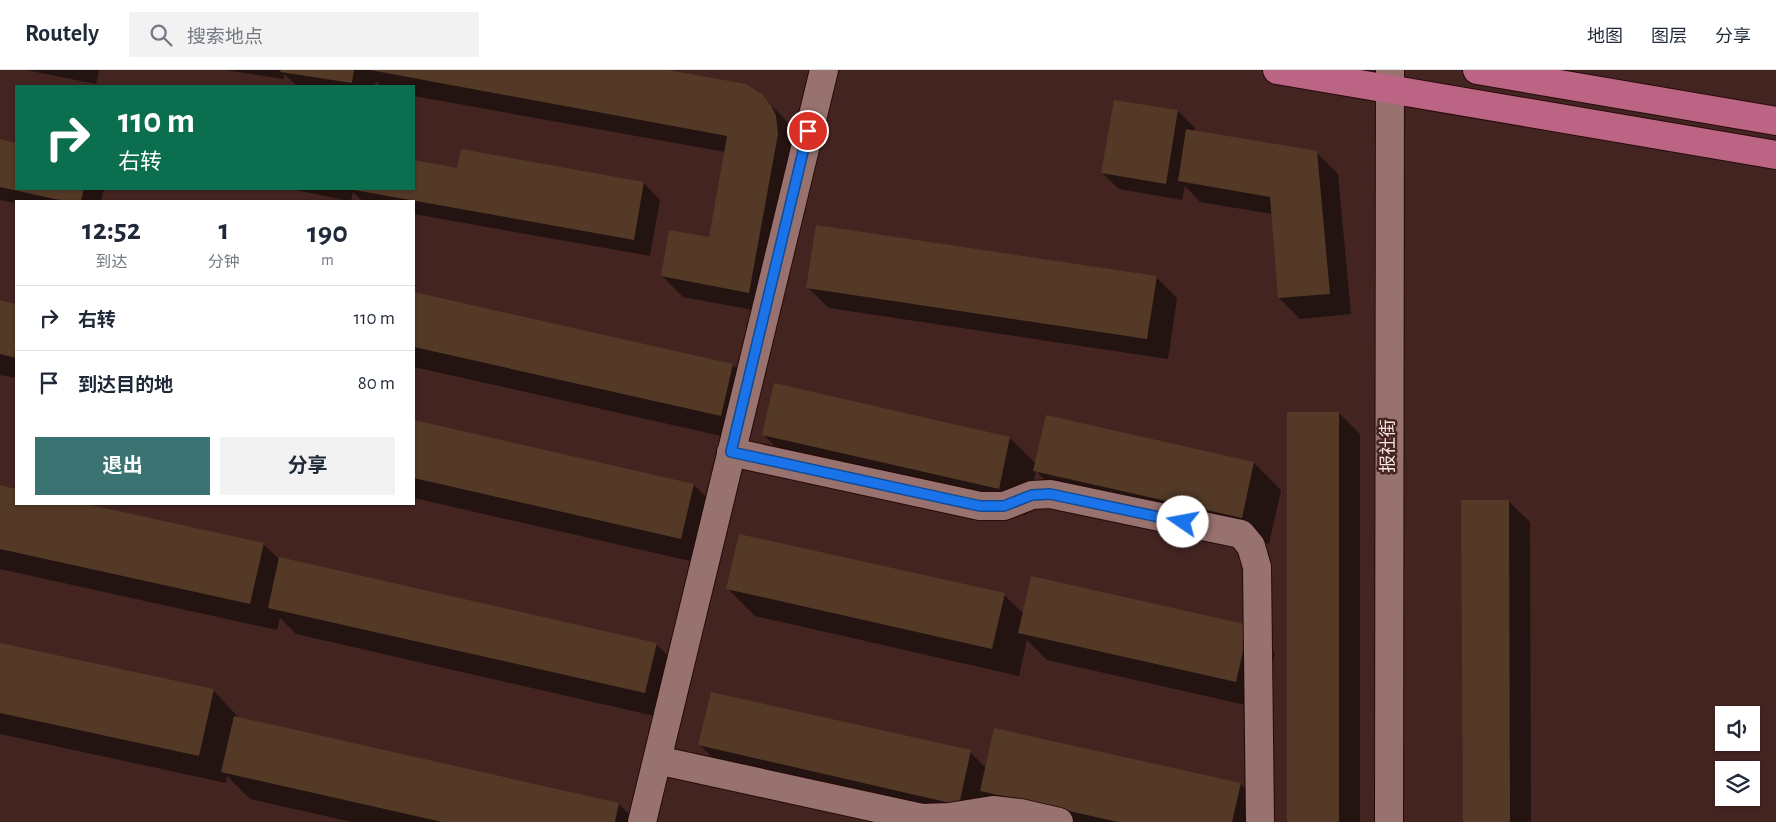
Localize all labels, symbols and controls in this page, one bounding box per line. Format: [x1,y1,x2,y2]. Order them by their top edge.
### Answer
search box [129,12,479,57]
icon: search [147,21,175,49]
text: Routely [25,22,99,46]
text: 搜索地点 [187,28,263,47]
text: 地图 [1587,28,1623,46]
text: 图层 [1651,28,1687,46]
text: 分享 [1715,28,1751,46]
text: 110 m [118,104,195,139]
icon: right [35,105,100,170]
pin [787,110,829,152]
icon: arrive [794,117,822,145]
text: 右转 [118,151,162,173]
text: 12:52 [82,215,141,245]
text: 1 [219,215,229,245]
text: 190 [307,218,348,248]
text: m [321,252,334,268]
text: 到达 [95,254,127,270]
text: 分钟 [208,254,240,270]
icon: right [35,304,63,332]
text: 110 m [354,309,395,328]
text: 右转 [78,311,116,330]
icon: arrive [35,369,63,397]
text: 80 m [358,374,395,393]
text: 到达目的地 [78,376,173,395]
street label: 报社街 [1378,419,1398,473]
button: 退出 [35,437,210,495]
button: 分享 [220,437,395,495]
position arrow [1156,495,1208,547]
map controls [1715,706,1760,806]
button: sound [1715,706,1760,751]
button: layers [1715,761,1760,806]

